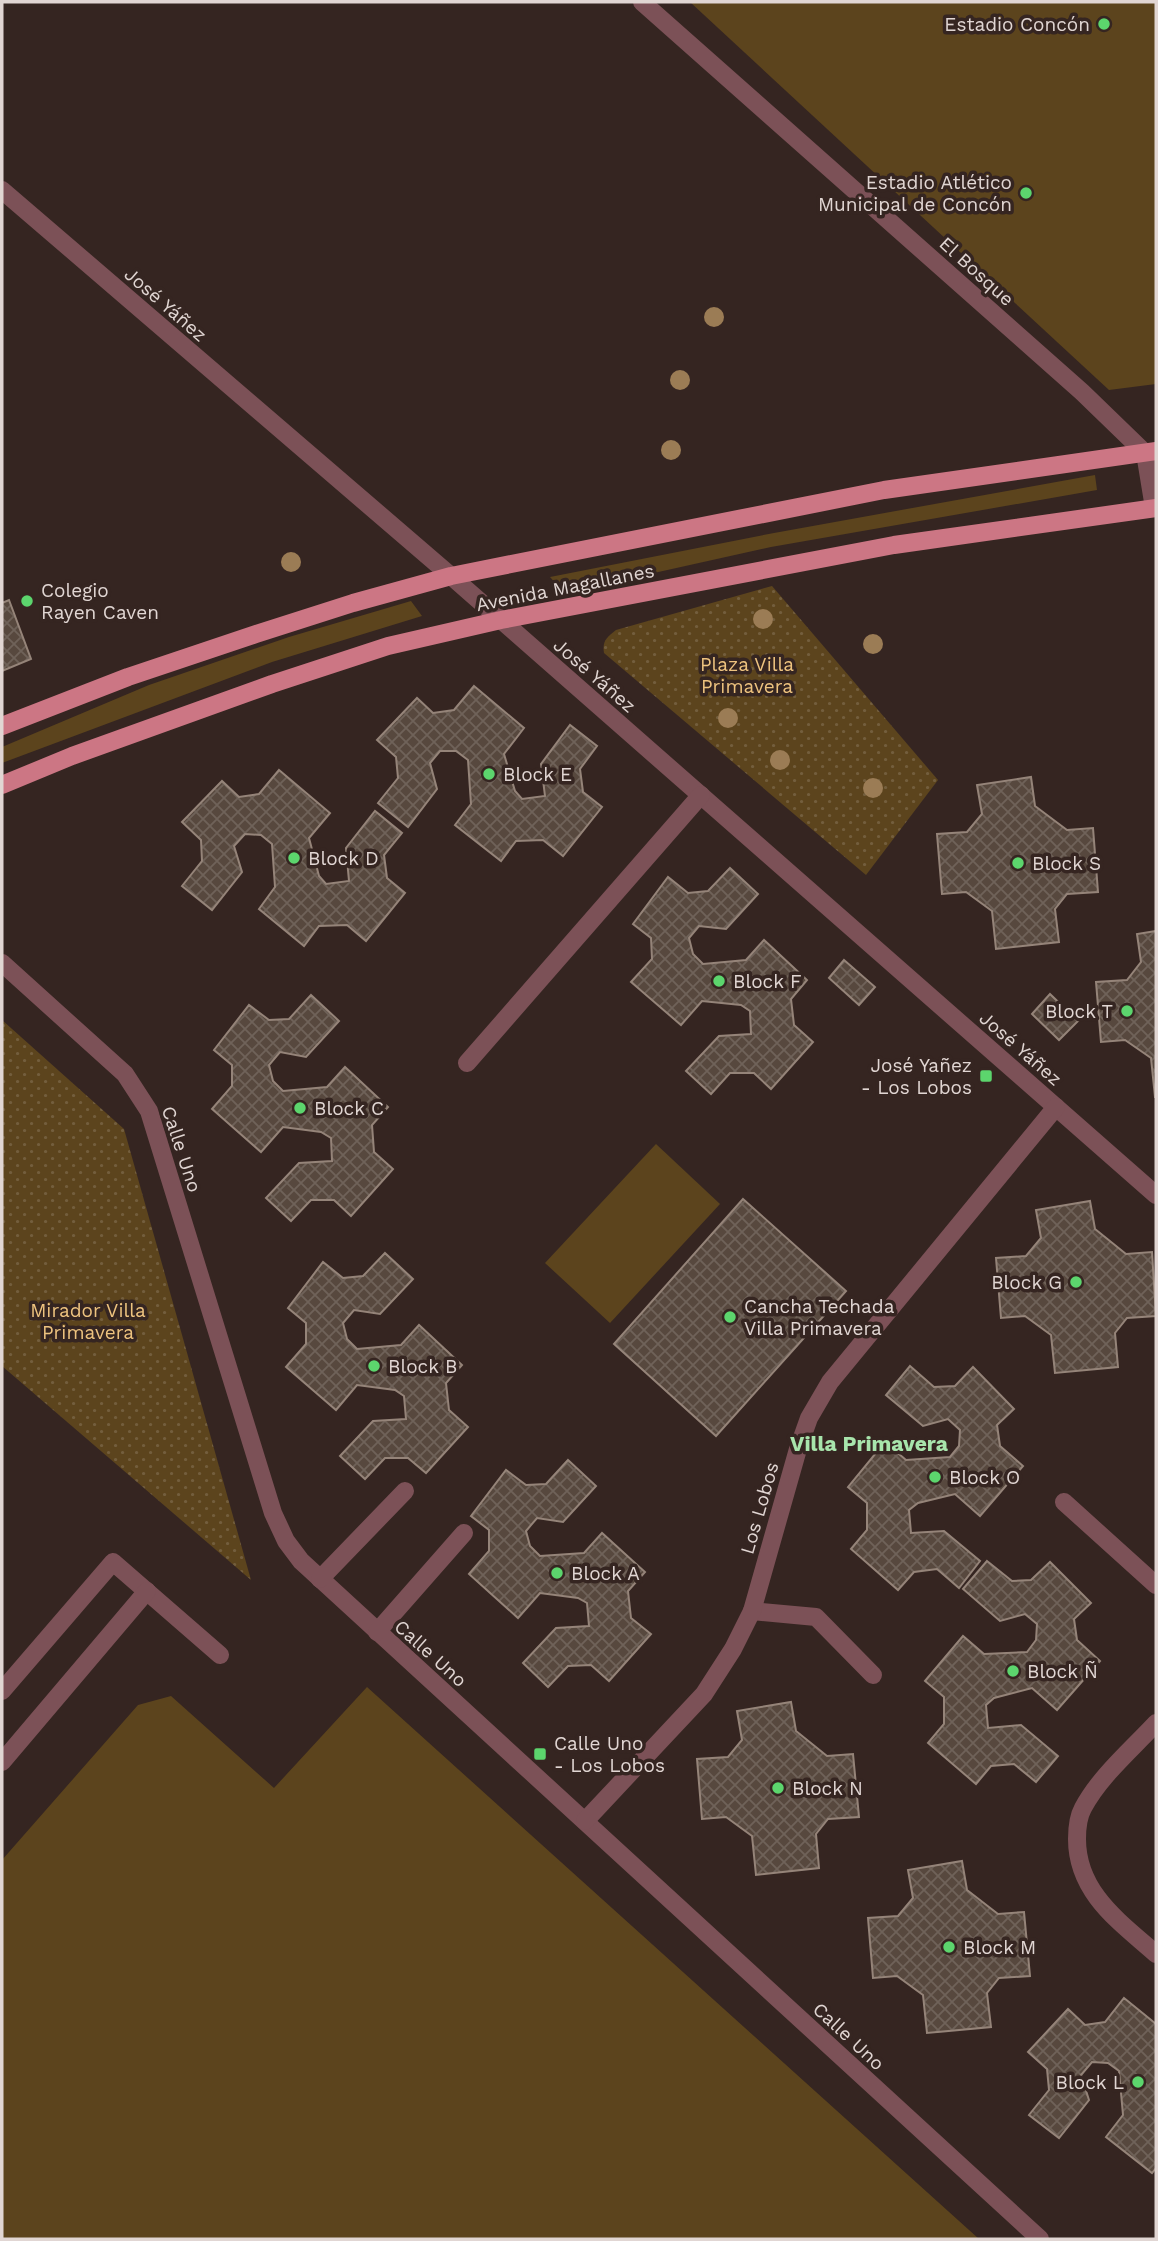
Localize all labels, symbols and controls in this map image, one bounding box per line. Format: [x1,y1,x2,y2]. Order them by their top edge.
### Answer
place label: Estadio Concón [944,13,1090,36]
marker: Estadio Concón [1096,16,1112,32]
place label: Estadio Atlético Municipal de Concón [818,171,1012,216]
marker: Estadio Atlético Municipal de Concón [1018,185,1034,201]
street label: El Bosque [935,232,1019,311]
street label: José Yáñez [120,262,212,346]
street label: Avenida Magallanes [474,559,656,616]
place label: Colegio Rayen Caven [41,579,159,624]
marker: Colegio Rayen Caven [19,593,35,609]
street label: José Yáñez [549,633,641,717]
park label: Plaza Villa Primavera [700,653,794,698]
place label: Block E [503,763,572,786]
marker: Block E [481,766,497,782]
place label: Block D [308,847,379,870]
marker: Block D [286,850,302,866]
place label: Block S [1032,852,1101,875]
marker: Block S [1010,855,1026,871]
place label: Block F [733,970,802,993]
marker: Block F [711,973,727,989]
place label: Block T [1045,1000,1113,1023]
marker: Block T [1119,1003,1135,1019]
street label: José Yáñez [975,1006,1067,1090]
place label: José Yañez - Los Lobos [861,1054,972,1099]
marker: José Yañez - Los Lobos [978,1068,994,1084]
place label: Block C [314,1097,384,1120]
marker: Block C [292,1100,308,1116]
street label: Calle Uno [157,1103,206,1195]
place label: Block G [991,1271,1062,1294]
marker: Block G [1068,1274,1084,1290]
place label: Cancha Techada Villa Primavera [744,1295,895,1340]
park label: Mirador Villa Primavera [30,1299,146,1344]
marker: Cancha Techada Villa Primavera [722,1309,738,1325]
place label: Block B [388,1355,458,1378]
marker: Block B [366,1358,382,1374]
district label: Villa Primavera [790,1431,949,1456]
street label: Los Lobos [735,1459,784,1557]
place label: Block O [949,1466,1020,1489]
marker: Block O [927,1469,943,1485]
place label: Block A [571,1562,640,1585]
marker: Block A [549,1565,565,1581]
street label: Calle Uno [390,1615,472,1692]
place label: Block Ñ [1027,1660,1098,1683]
marker: Block Ñ [1005,1663,1021,1679]
place label: Calle Uno - Los Lobos [554,1732,665,1777]
marker: Calle Uno - Los Lobos [532,1746,548,1762]
place label: Block N [792,1777,863,1800]
marker: Block N [770,1780,786,1796]
place label: Block M [963,1936,1036,1959]
marker: Block M [941,1939,957,1955]
street label: Calle Uno [808,1997,889,2075]
place label: Block L [1056,2071,1124,2094]
marker: Block L [1130,2074,1146,2090]

